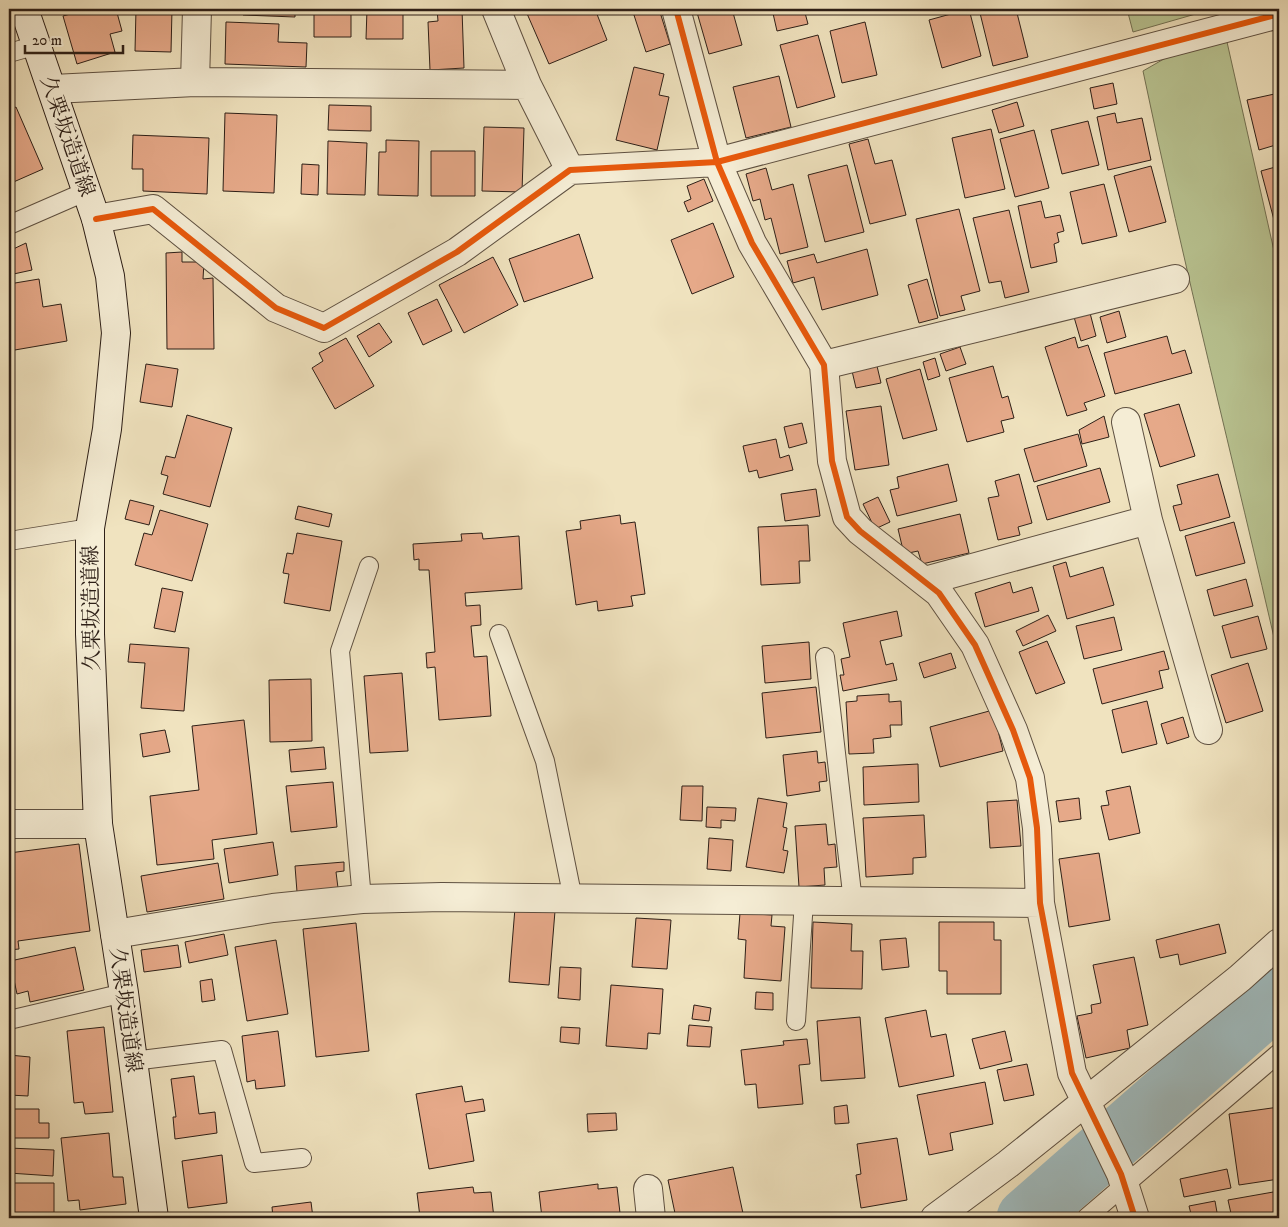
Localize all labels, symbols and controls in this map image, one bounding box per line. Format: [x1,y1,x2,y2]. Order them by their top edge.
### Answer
scale bar [25,22,122,54]
text: 20 m [32,31,62,50]
street label: 久栗坂造道線 [34,73,100,200]
street label: 久栗坂造道線 [78,545,106,671]
street label: 久栗坂造道線 [103,946,147,1074]

